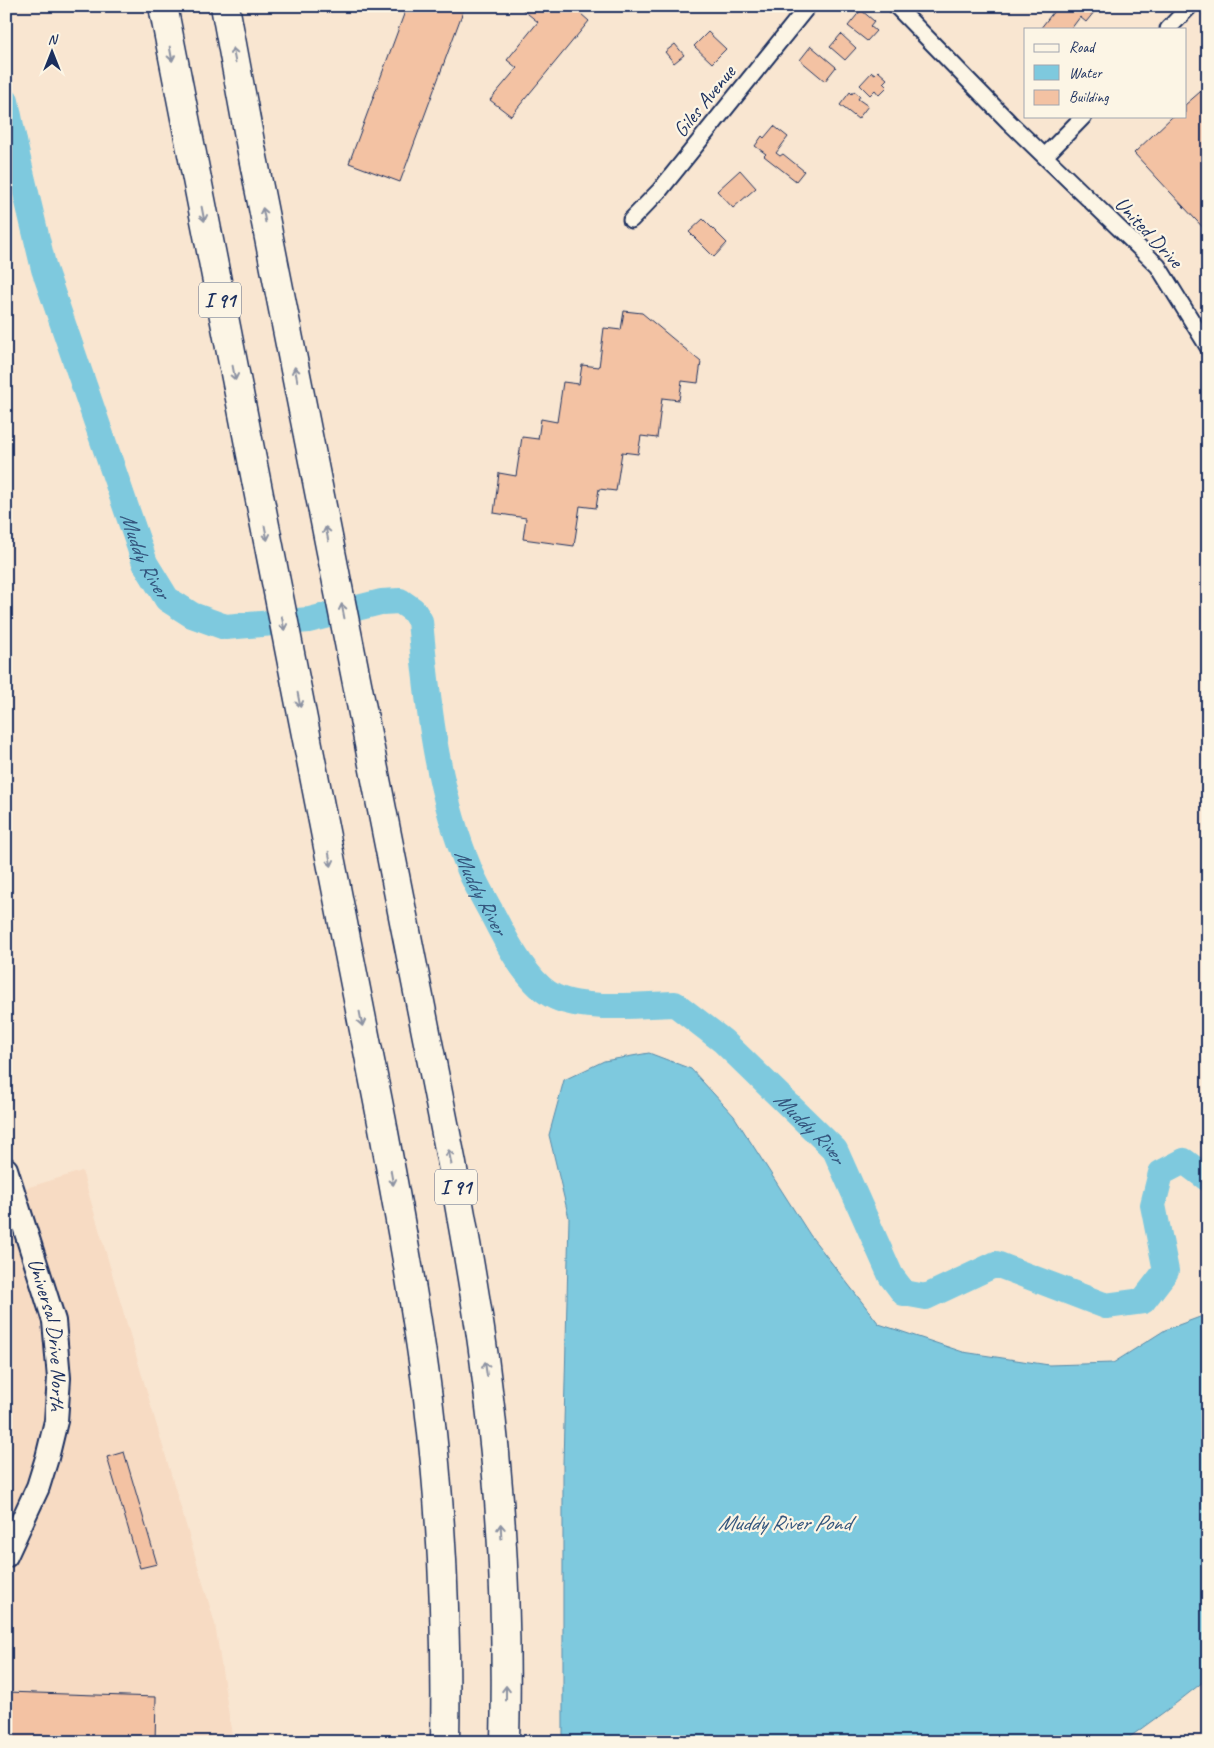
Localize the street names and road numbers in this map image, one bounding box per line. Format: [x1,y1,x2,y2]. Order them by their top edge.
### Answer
street label: Giles Avenue [667,59,742,142]
street label: United Drive [1109,191,1190,275]
road number: I 91 [199,282,241,318]
road number: I 91 [435,1170,477,1204]
street label: Universal Drive North [22,1255,72,1413]

